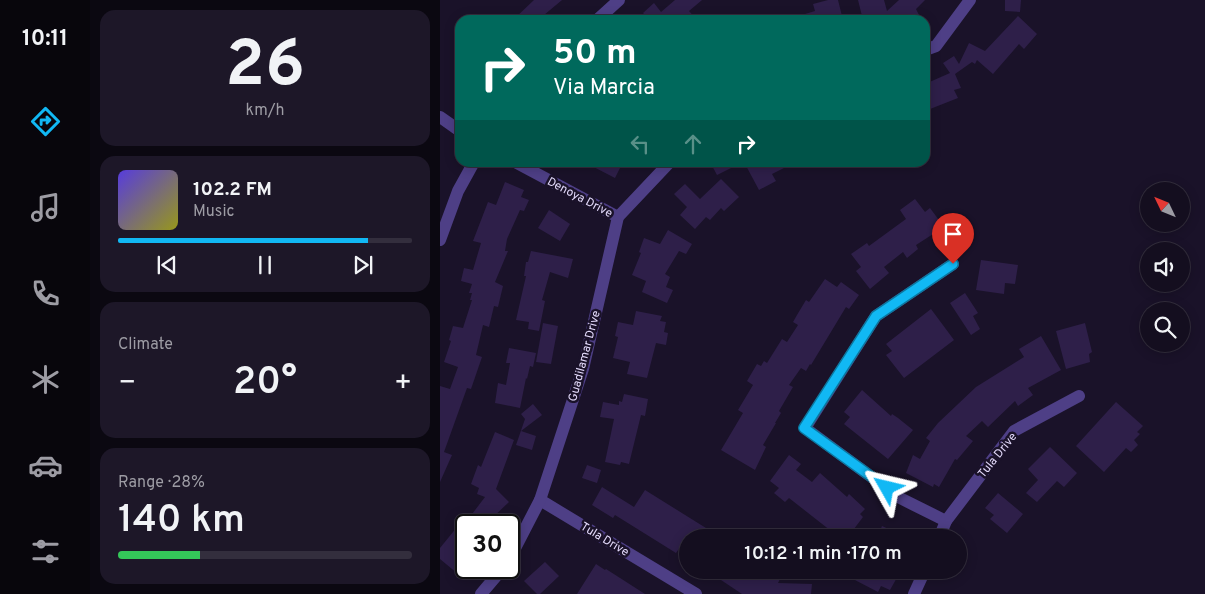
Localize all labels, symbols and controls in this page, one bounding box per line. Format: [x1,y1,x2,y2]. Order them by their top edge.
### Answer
text: 10:11 [22,26,68,53]
text: 26 [225,27,305,109]
text: 50 m [553,32,637,76]
icon: right [470,35,535,100]
text: Via Marcia [553,75,655,102]
text: km/h [246,101,284,121]
icon: directions [28,104,63,139]
icon: left [626,130,654,158]
icon: ahead [679,130,707,158]
icon: right [732,130,760,158]
street label: Denoya Drive [544,174,615,222]
text: 102.2 FM [193,178,272,202]
north arrow [1140,182,1190,232]
map controls [1140,182,1190,352]
icon: music [28,190,63,225]
text: Music [193,202,234,222]
pin [932,213,974,264]
icon: arrive [939,220,967,248]
button: sound [1140,242,1190,292]
icon: previous [153,251,181,279]
icon: pause [251,251,279,279]
icon: next [349,251,377,279]
icon: phone [28,276,63,311]
button: search [1140,302,1190,352]
street label: Guadilamar Drive [565,309,605,404]
text: Climate [118,335,173,355]
text: 20° [233,359,297,408]
icon: climate [28,362,63,397]
text: − [118,366,136,402]
text: + [394,366,412,402]
street label: Tula Drive [975,430,1021,482]
icon: car [28,448,63,483]
position arrow [860,461,912,513]
text: Range · 28% [118,473,205,493]
text: 140 km [118,497,245,546]
speed limit sign: 30 [455,514,520,579]
street label: Tula Drive [577,519,632,561]
icon: filters [28,534,63,569]
text: 10:12 · 1 min · 170 m [744,542,902,566]

